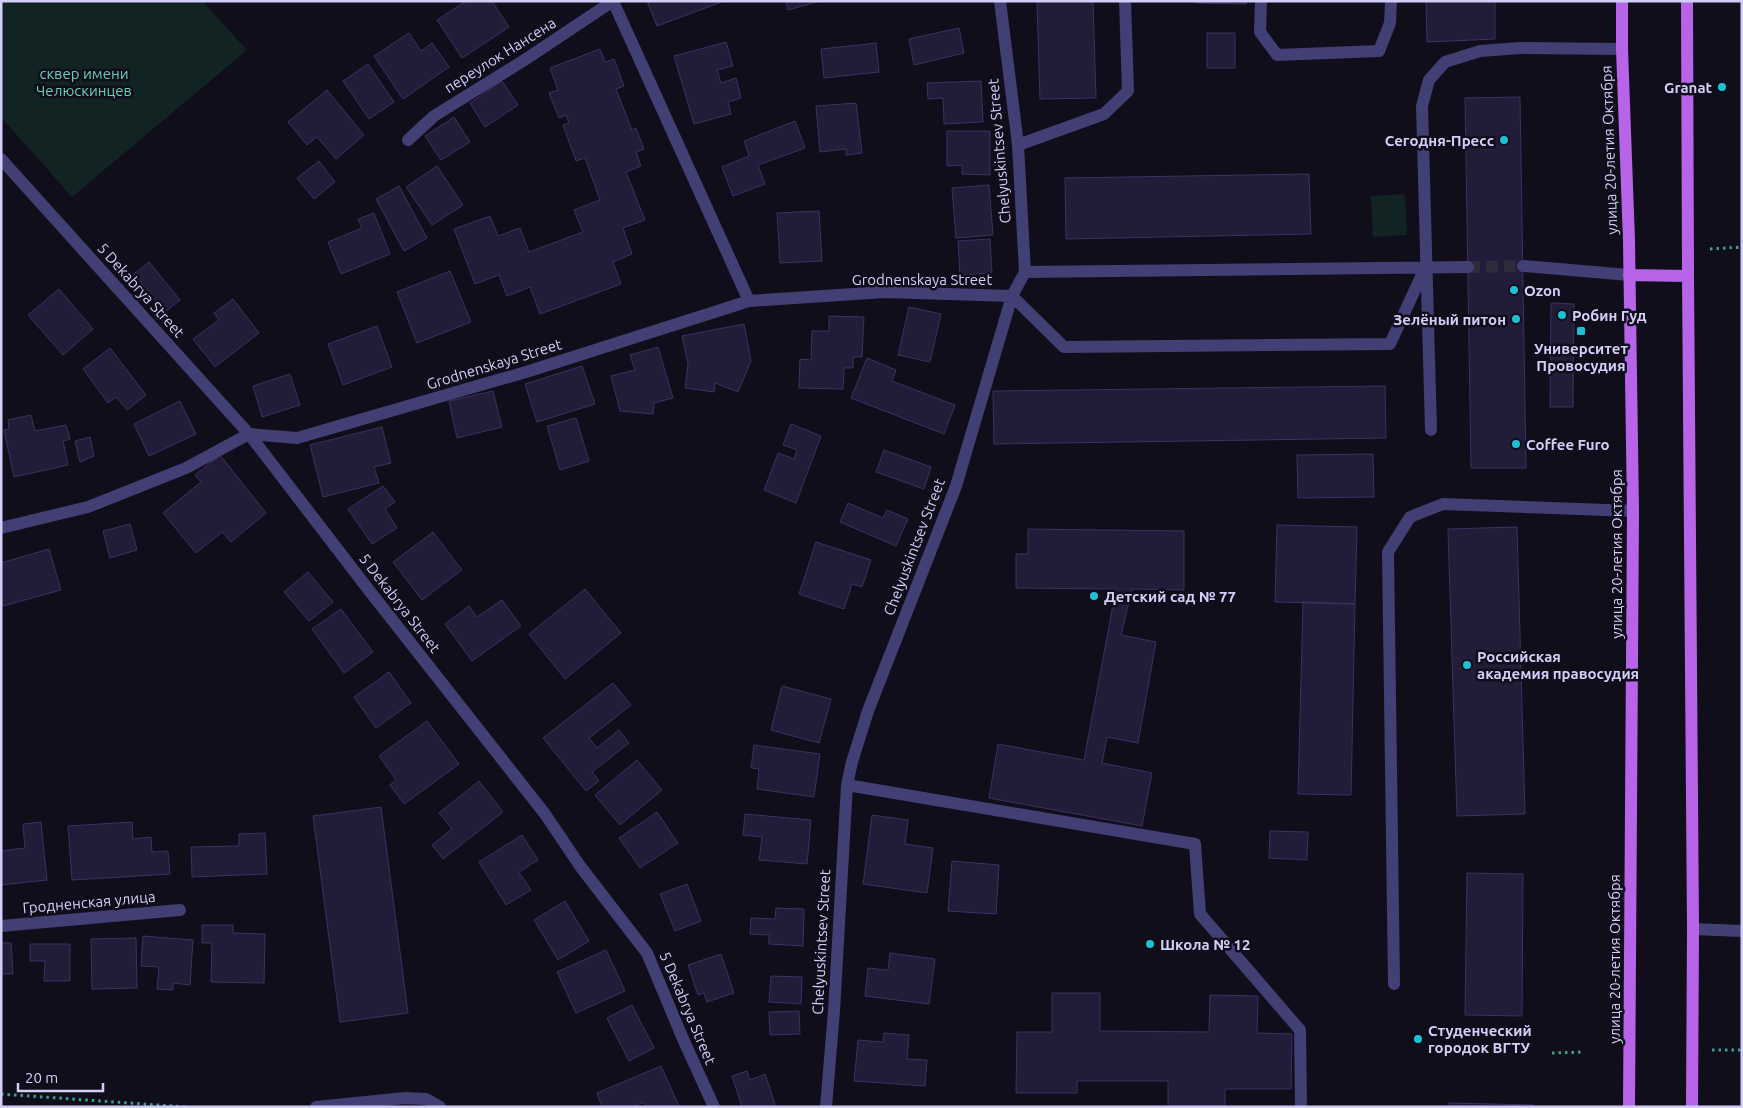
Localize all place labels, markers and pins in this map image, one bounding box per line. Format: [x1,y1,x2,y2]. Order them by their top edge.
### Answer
place label: Granat [1664,79,1713,96]
marker: Granat [1716,81,1728,93]
place label: Сегодня-Пресс [1385,132,1494,149]
marker: Сегодня-Пресс [1498,134,1510,146]
place label: Ozon [1524,282,1561,299]
marker: Ozon [1508,284,1520,296]
place label: Робин Гуд [1572,307,1647,324]
marker: Робин Гуд [1556,309,1568,321]
place label: Зелёный питон [1393,311,1506,328]
marker: Зелёный питон [1510,313,1522,325]
marker: Университет Провосудия [1575,325,1587,337]
place label: Университет Провосудия [1534,340,1628,374]
place label: Coffee Furo [1526,436,1610,453]
marker: Coffee Furo [1510,438,1522,450]
place label: Детский сад № 77 [1104,588,1236,605]
marker: Детский сад № 77 [1088,590,1100,602]
place label: Российская академия правосудия [1477,648,1639,682]
marker: Российская академия правосудия [1461,659,1473,671]
place label: Школа № 12 [1160,936,1250,953]
marker: Школа № 12 [1144,938,1156,950]
place label: Студенческий городок ВГТУ [1428,1022,1532,1056]
marker: Студенческий городок ВГТУ [1412,1033,1424,1045]

